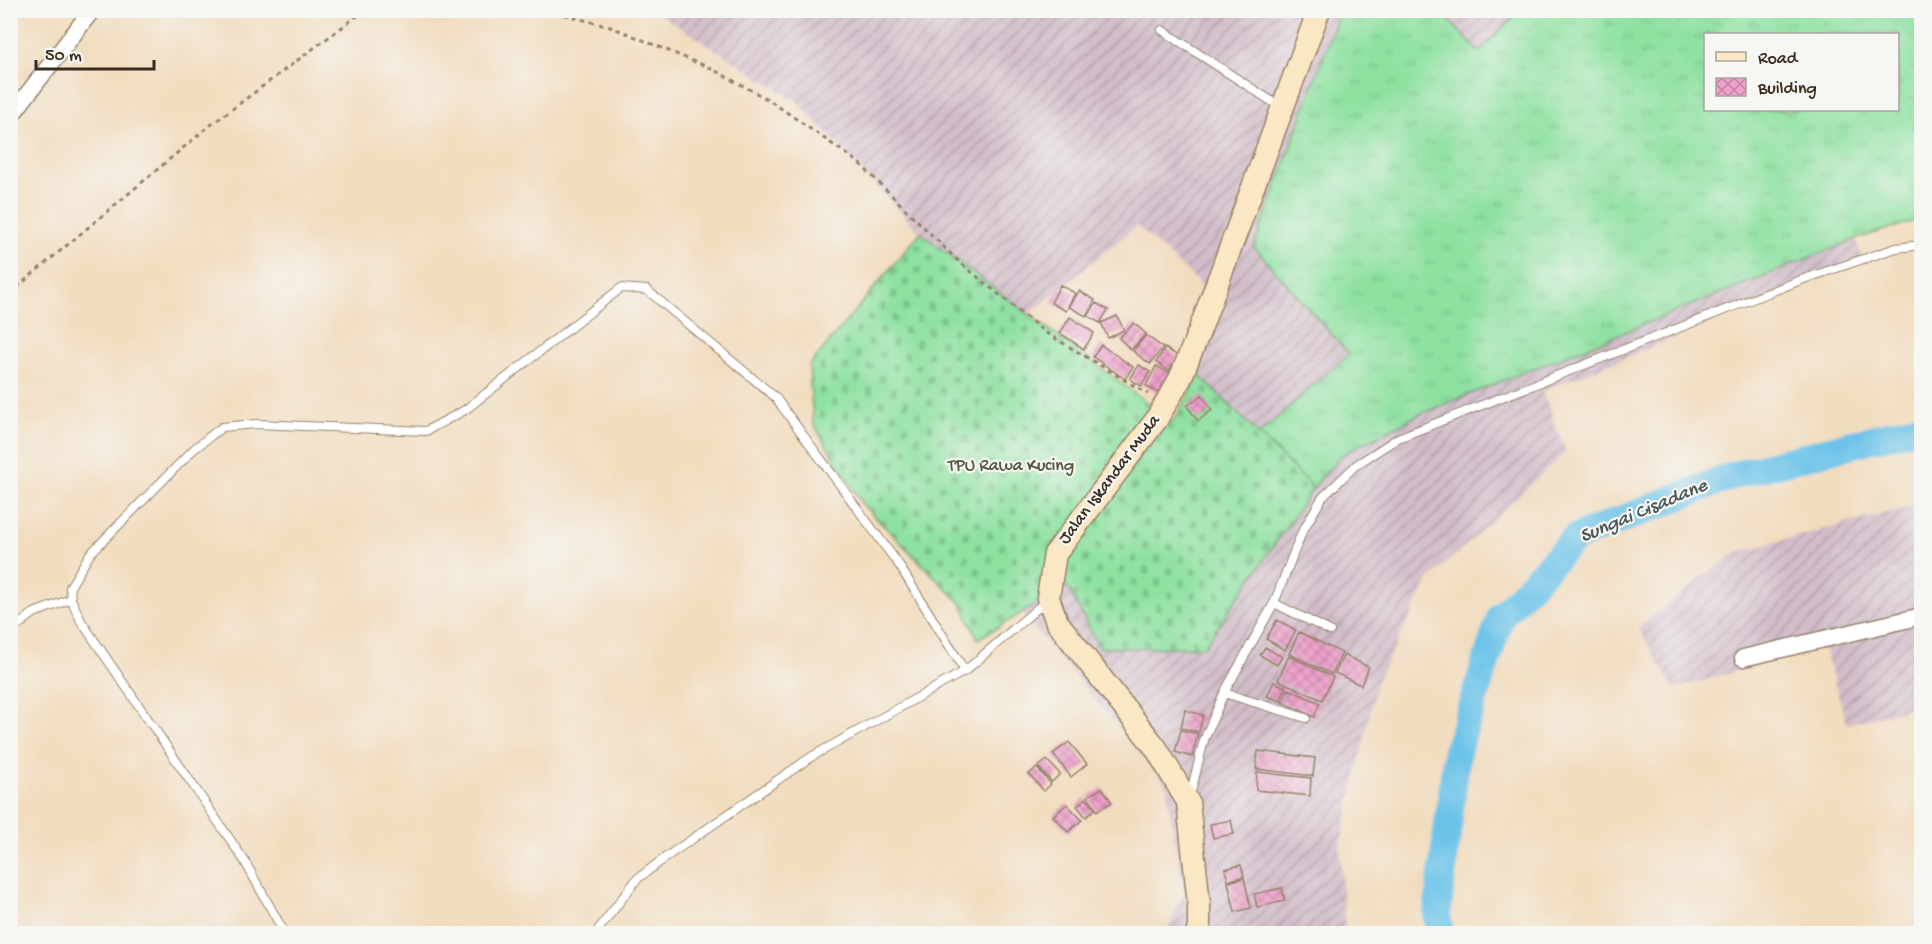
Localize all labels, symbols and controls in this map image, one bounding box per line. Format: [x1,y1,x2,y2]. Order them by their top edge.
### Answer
scale bar [36,33,154,71]
legend [1704,33,1899,111]
text: 50 m [45,46,82,67]
text: Road [1758,49,1799,70]
text: Building [1757,79,1817,100]
street label: Jalan Iskandar Muda [1055,410,1166,549]
park label: TPU Rawa Kucing [947,456,1074,477]
water label: Sungai Cisadane [1577,475,1712,549]

